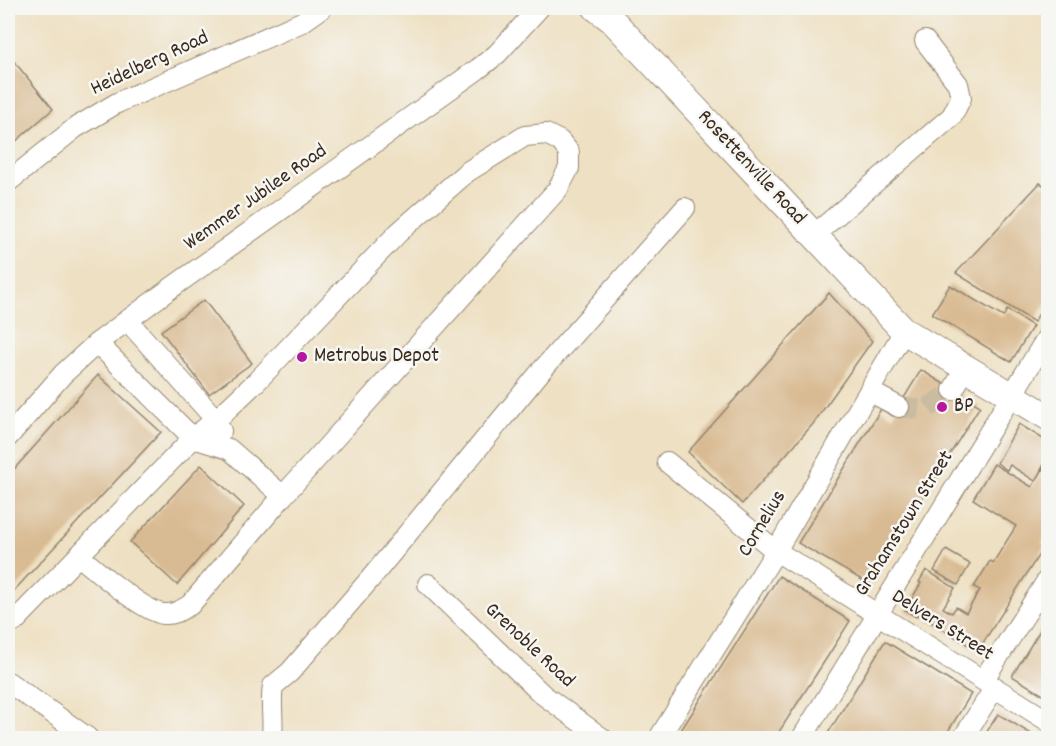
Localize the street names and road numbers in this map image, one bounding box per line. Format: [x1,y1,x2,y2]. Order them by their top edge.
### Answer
street label: Heidelberg Road [86,23,214,105]
street label: Rosettenville Road [690,104,812,232]
street label: Wemmer Jubilee Road [178,137,334,259]
street label: Grahamstown Street [848,445,962,603]
street label: Cornelius [731,485,795,563]
street label: Delvers Street [885,583,999,669]
street label: Grenoble Road [477,596,581,696]

